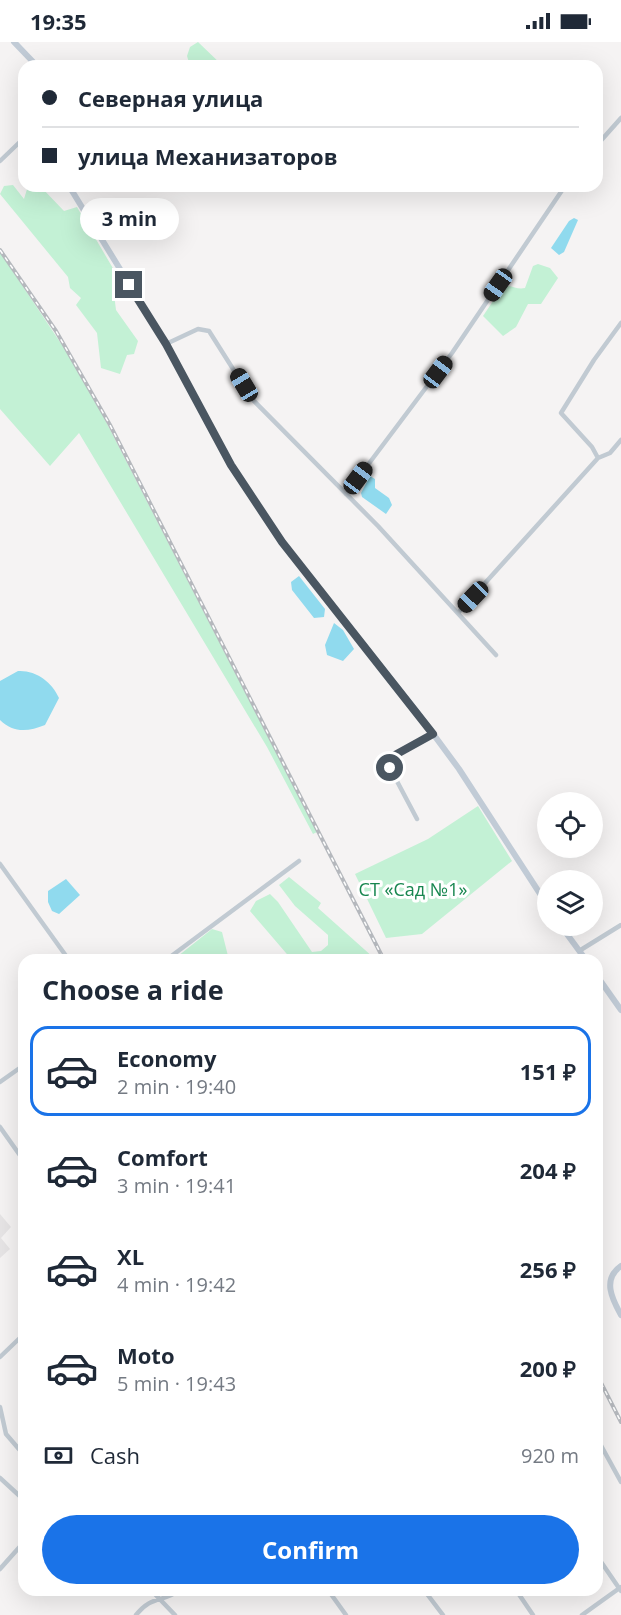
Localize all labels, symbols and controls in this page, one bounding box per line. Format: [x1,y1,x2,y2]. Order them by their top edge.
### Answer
text: 19:35 [30,6,87,36]
text: Северная улица [78,83,263,113]
text: улица Механизаторов [78,141,338,171]
callout: 3 min [80,198,178,240]
text: 3 min [102,205,157,232]
car [480,265,516,305]
route end [115,271,142,298]
car [420,352,456,392]
car [227,365,261,405]
car [340,458,376,498]
car [454,578,492,616]
route start [376,754,403,781]
map controls [537,792,603,936]
button: locate [537,792,603,858]
button: layers [537,870,603,936]
park label: СТ «Сад №1» [359,877,467,901]
text: Choose a ride [42,971,224,1008]
text: Economy [117,1043,216,1073]
icon: car [45,1044,99,1098]
text: 151 ₽ [520,1056,576,1086]
text: 2 min · 19:40 [117,1073,236,1100]
text: Comfort [117,1142,208,1172]
icon: car [45,1143,99,1197]
text: 204 ₽ [520,1155,576,1185]
text: 3 min · 19:41 [117,1172,236,1199]
text: XL [117,1241,144,1271]
icon: car [45,1242,99,1296]
text: 256 ₽ [520,1254,576,1284]
text: 4 min · 19:42 [117,1271,236,1298]
text: Moto [117,1340,175,1370]
icon: car [45,1341,99,1395]
text: 200 ₽ [520,1353,576,1383]
text: 5 min · 19:43 [117,1370,236,1397]
icon: cash [42,1439,75,1472]
text: Cash [90,1440,140,1470]
text: 920 m [521,1442,579,1469]
button: Confirm [42,1515,579,1584]

